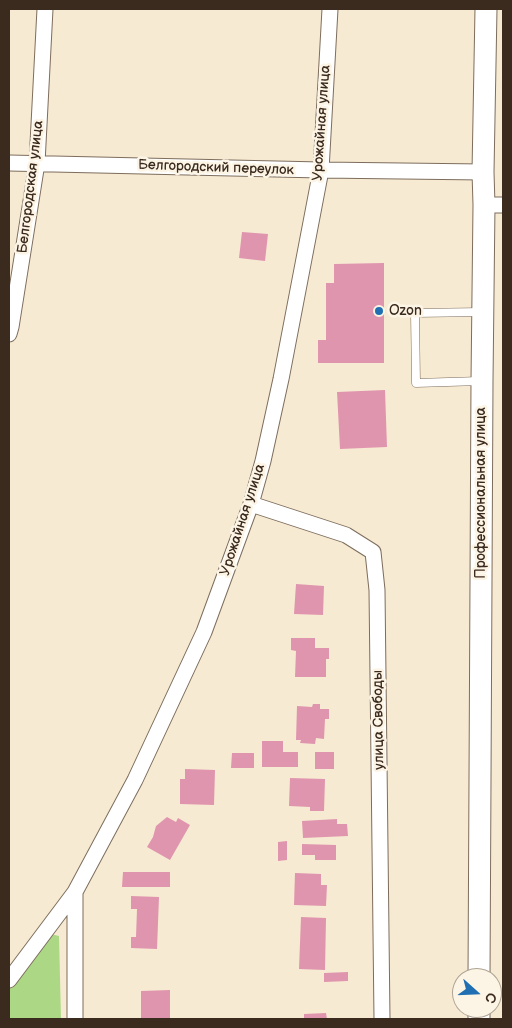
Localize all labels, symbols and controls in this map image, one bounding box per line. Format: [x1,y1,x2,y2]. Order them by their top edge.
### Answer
street label: Урожайная улица [310,64,334,182]
street label: Белгородская улица [15,120,47,254]
street label: Белгородский переулок [138,157,294,179]
place label: Ozon [389,303,422,319]
marker: Ozon [373,305,385,317]
street label: Профессиональная улица [473,407,489,579]
street label: Урожайная улица [217,462,269,578]
street label: улица Свободы [370,670,388,770]
north arrow [452,968,502,1018]
text: С [481,990,500,1005]

